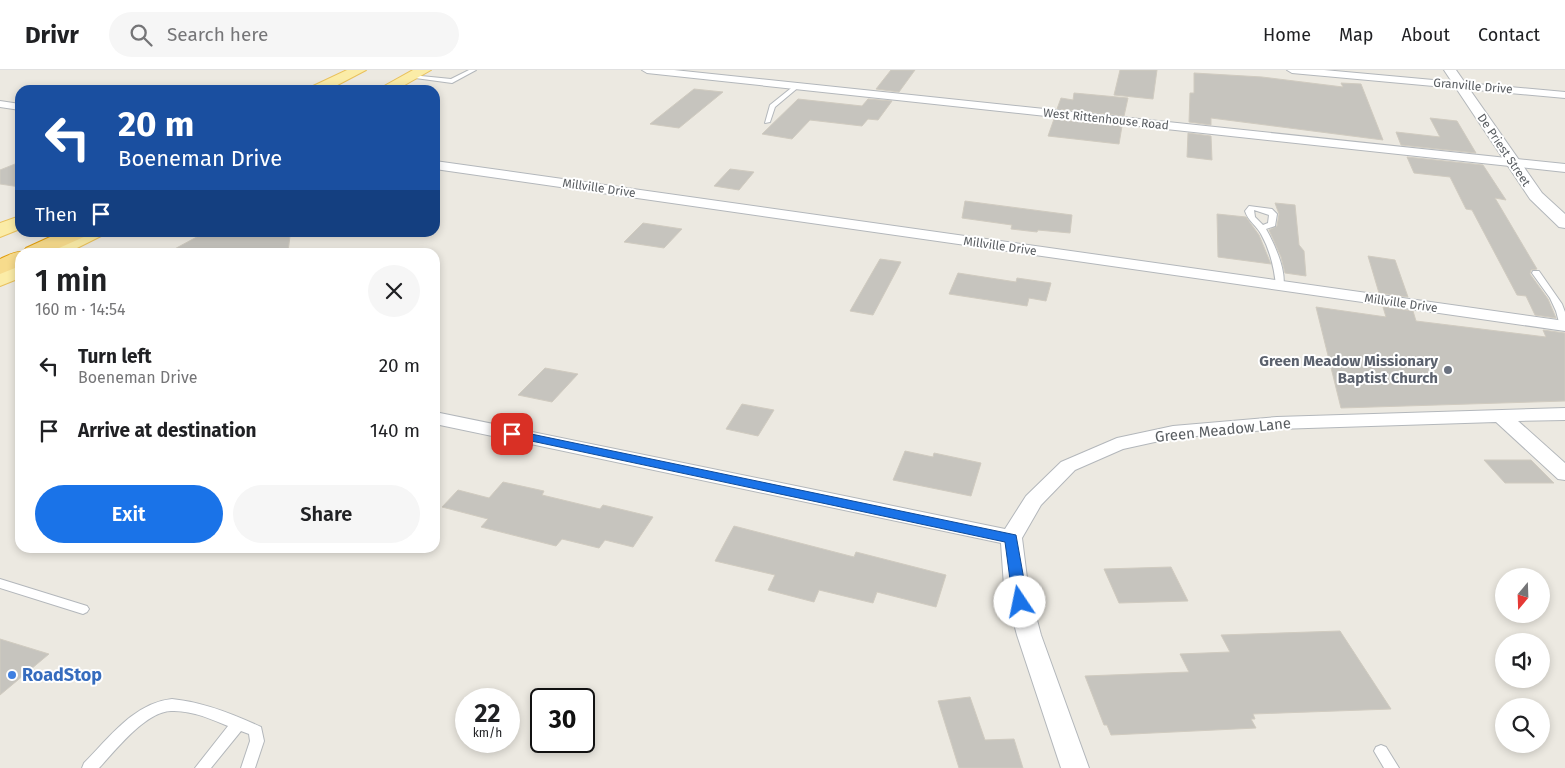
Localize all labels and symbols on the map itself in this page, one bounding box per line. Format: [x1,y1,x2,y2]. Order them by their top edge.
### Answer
street label: Granville Drive [1433,76,1513,96]
street label: West Rittenhouse Road [1043,105,1169,133]
street label: De Priest Street [1475,111,1534,189]
street label: Millville Drive [562,176,636,200]
street label: Millville Drive [963,234,1037,258]
street label: Millville Drive [1364,291,1438,315]
place label: Green Meadow Missionary Baptist Church [1259,352,1438,387]
marker: Green Meadow Missionary Baptist Church [1442,364,1454,376]
pin [491,413,533,455]
street label: Green Meadow Lane [1154,414,1292,446]
north arrow [1495,568,1550,622]
position arrow [993,575,1045,627]
place label: RoadStop [22,664,102,686]
marker: RoadStop [6,669,18,681]
speed limit sign: 30 [530,688,595,753]

